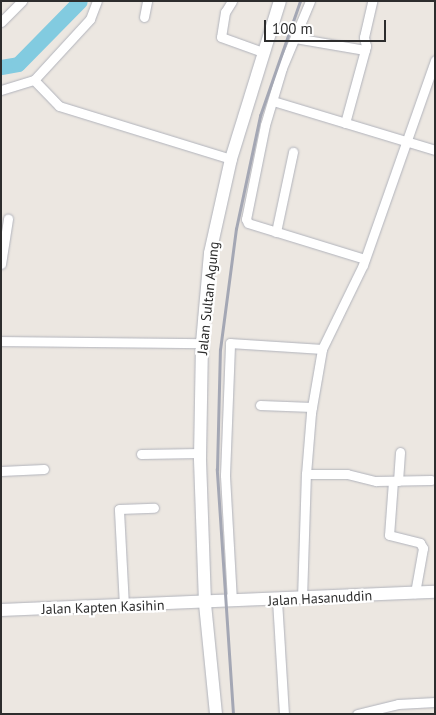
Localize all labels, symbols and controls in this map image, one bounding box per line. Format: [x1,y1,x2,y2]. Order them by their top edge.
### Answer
scale bar [266,10,388,42]
text: 100 m [272,19,313,38]
street label: Jalan Sultan Agung [194,241,222,355]
street label: Jalan Hasanuddin [267,587,373,609]
street label: Jalan Kapten Kasihin [41,596,165,618]

